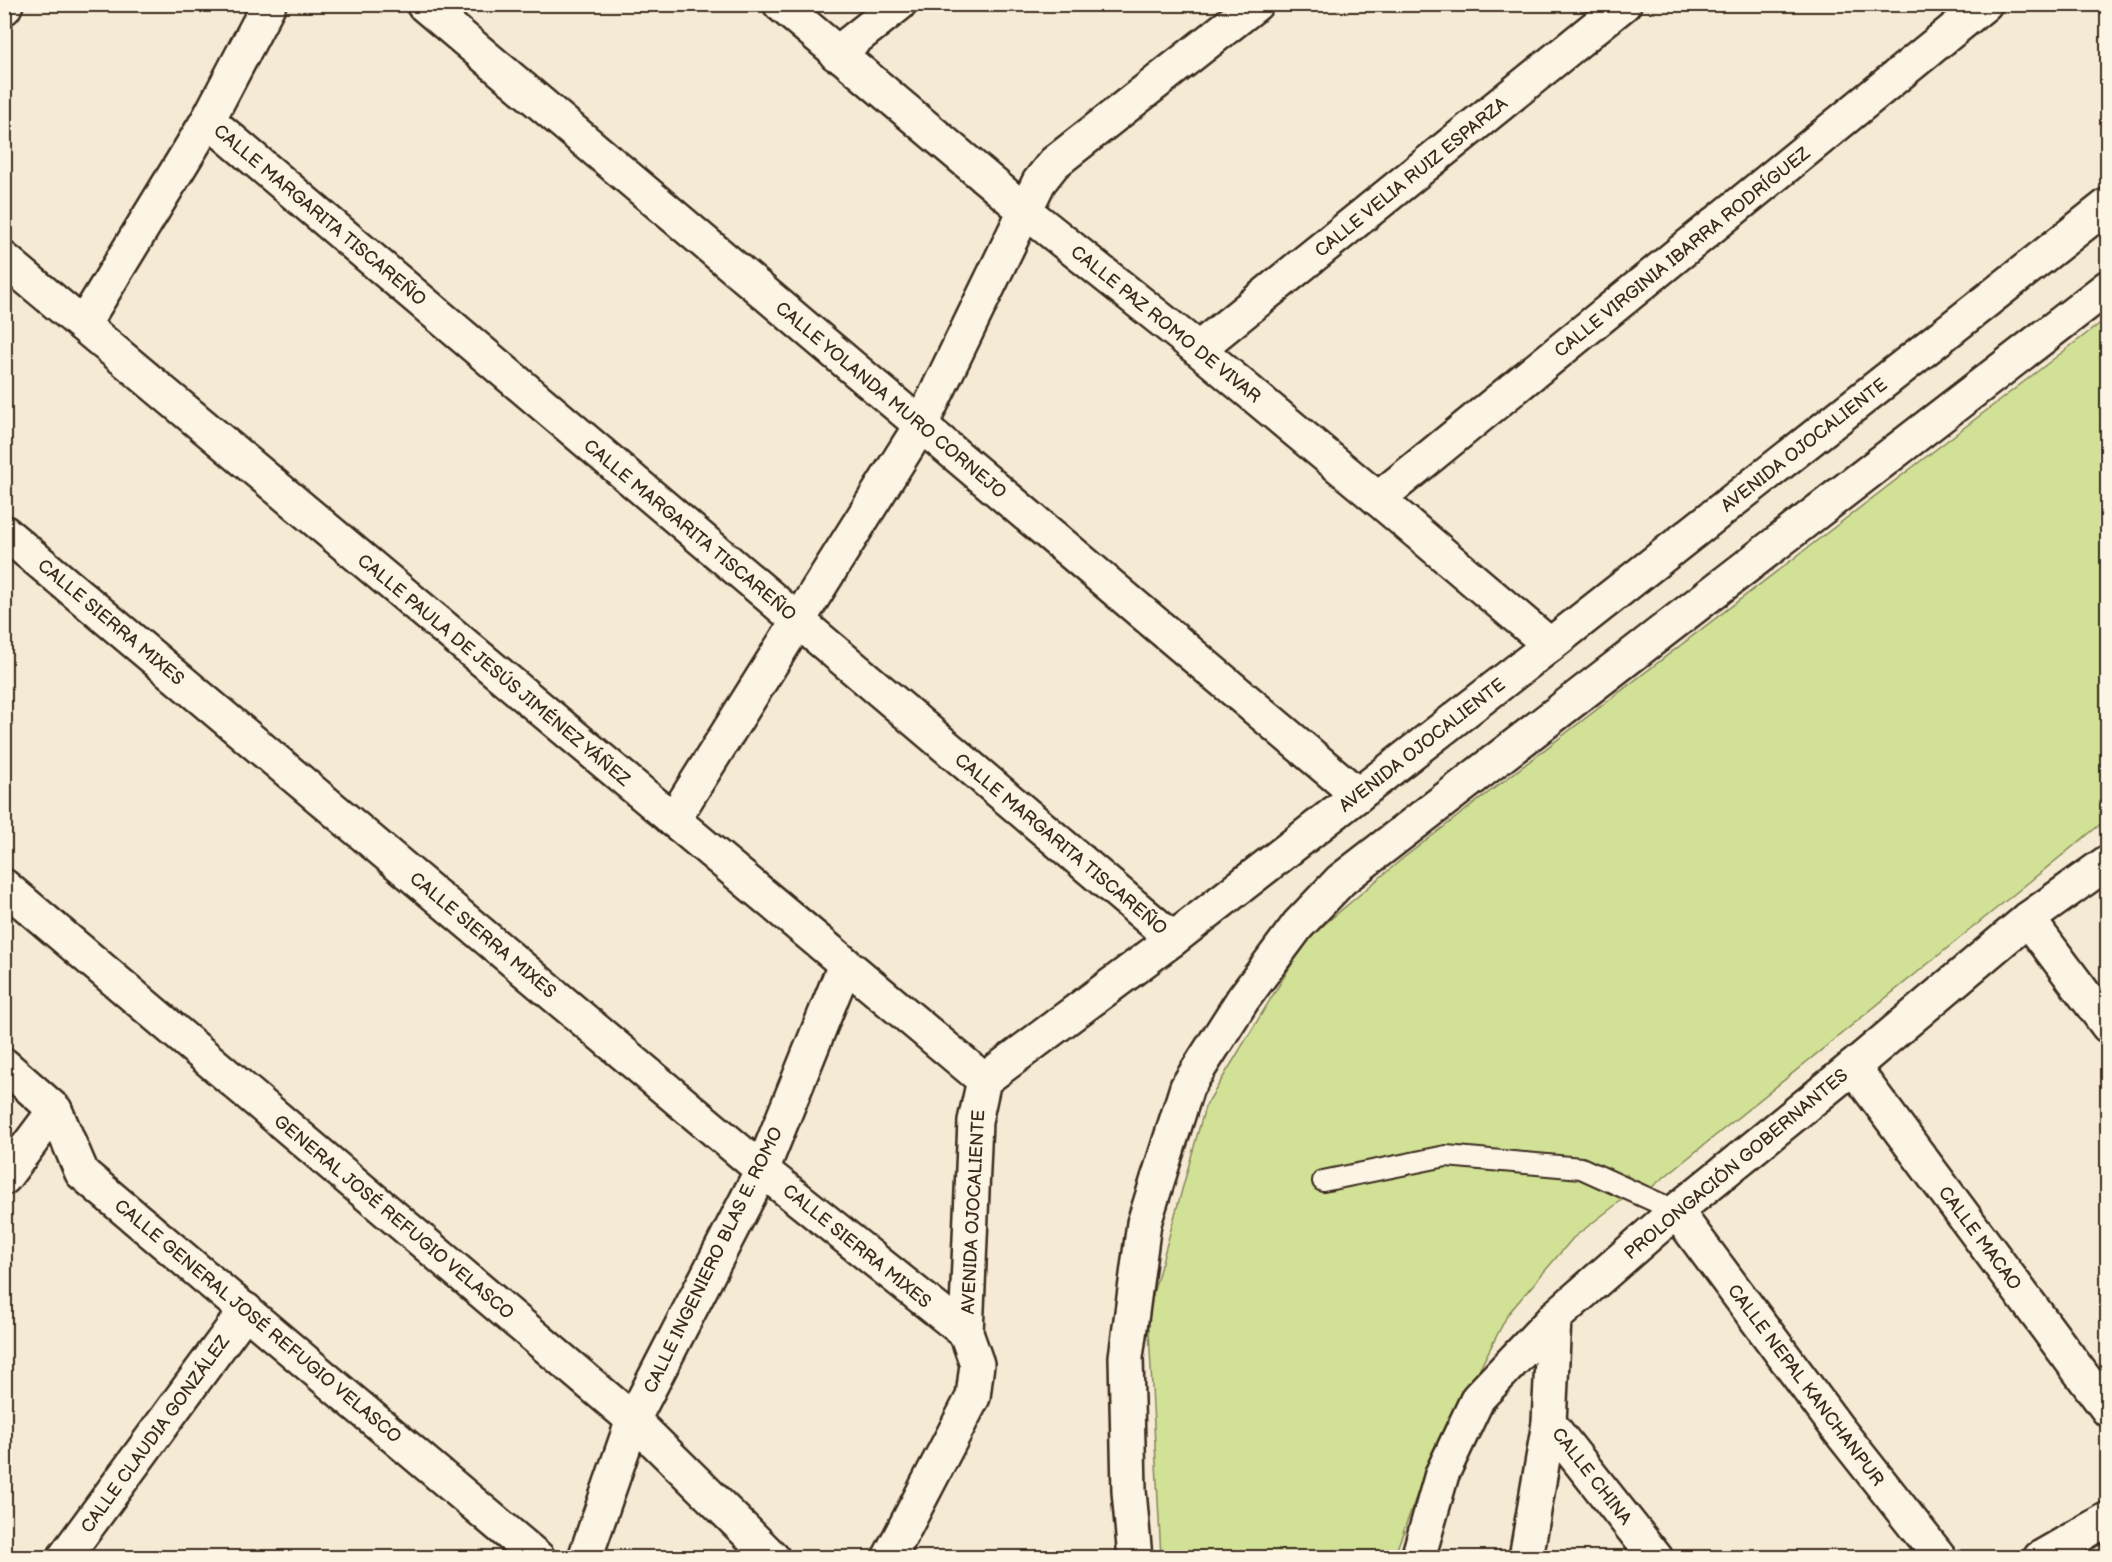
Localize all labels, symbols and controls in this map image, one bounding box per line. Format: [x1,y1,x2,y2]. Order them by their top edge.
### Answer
street label: CALLE VELIA RUIZ ESPARZA [1311,93,1512,262]
street label: CALLE MARGARITA TISCAREÑO [209,120,431,310]
street label: CALLE VIRGINIA IBARRA RODRÍGUEZ [1549,141,1814,362]
street label: CALLE PAZ ROMO DE VIVAR [1066,241,1265,408]
street label: CALLE YOLANDA MURO CORNEJO [771,298,1010,503]
street label: AVENIDA OJOCALIENTE [1717,374,1891,517]
street label: CALLE MARGARITA TISCAREÑO [579,435,801,625]
street label: CALLE PAULA DE JESÚS JIMÉNEZ YÁÑEZ [353,549,636,791]
street label: CALLE SIERRA MIXES [33,555,188,690]
street label: AVENIDA OJOCALIENTE [1335,674,1509,817]
street label: CALLE MARGARITA TISCAREÑO [950,749,1172,939]
street label: CALLE SIERRA MIXES [405,868,560,1003]
street label: PROLONGACIÓN GOBERNANTES [1619,1063,1852,1264]
street label: GENERAL JOSÉ REFUGIO VELASCO [270,1109,519,1324]
street label: AVENIDA OJOCALIENTE [958,1109,989,1315]
street label: CALLE INGENIERO BLAS E. ROMO [640,1124,787,1397]
street label: CALLE SIERRA MIXES [778,1180,935,1313]
street label: CALLE MACAO [1934,1182,2025,1294]
street label: CALLE GENERAL JOSÉ REFUGIO VELASCO [110,1194,407,1448]
street label: CALLE NEPAL KANCHANPUR [1723,1280,1888,1490]
street label: CALLE CLAUDIA GONZÁLEZ [75,1330,234,1537]
street label: CALLE CHINA [1547,1424,1636,1529]

